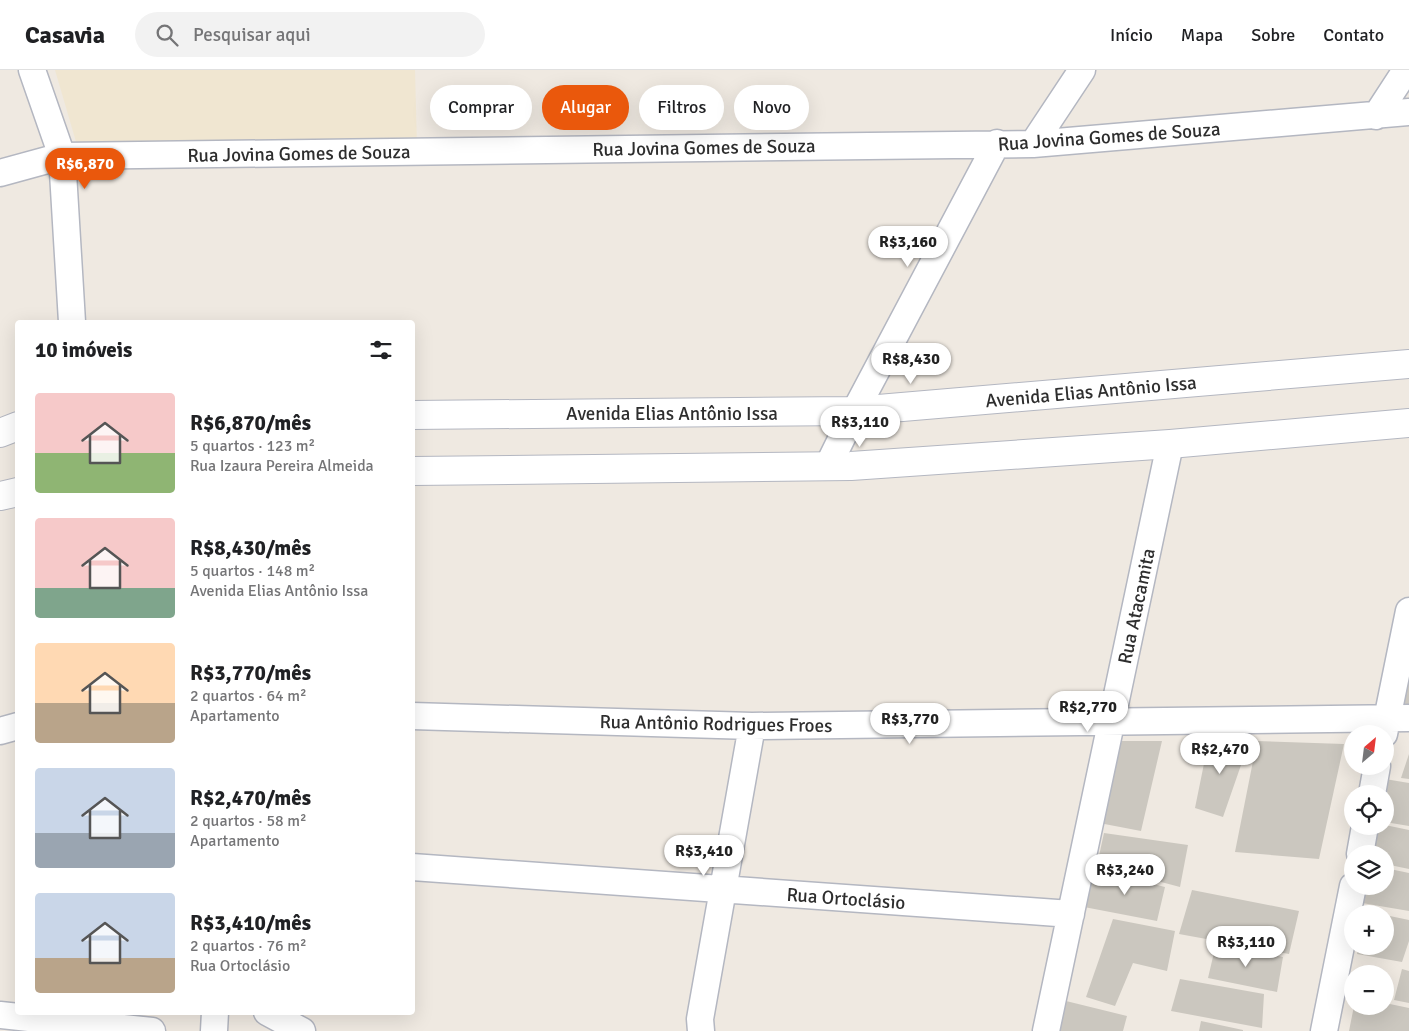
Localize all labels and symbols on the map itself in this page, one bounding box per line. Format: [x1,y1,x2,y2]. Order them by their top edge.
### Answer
street label: Rua Jovina Gomes de Souza [997,117,1221,157]
street label: Rua Jovina Gomes de Souza [592,134,816,162]
street label: Rua Jovina Gomes de Souza [187,140,411,168]
pin: R$6,870 [39,148,131,190]
pin: R$3,160 [862,226,954,268]
pin: R$8,430 [865,342,957,385]
street label: Avenida Elias Antônio Issa [985,371,1198,413]
street label: Avenida Elias Antônio Issa [566,402,778,426]
pin: R$3,110 [814,406,906,448]
street label: Rua Atacamita [1113,546,1161,666]
pin: R$2,770 [1042,690,1134,733]
pin: R$3,770 [864,702,956,745]
street label: Rua Antônio Rodrigues Froes [599,710,833,738]
north arrow [1344,725,1394,775]
pin: R$2,470 [1174,732,1266,775]
pin: R$3,410 [658,834,750,877]
pin: R$3,240 [1079,854,1171,896]
street label: Rua Ortoclásio [786,883,906,915]
pin: R$3,110 [1200,926,1292,968]

